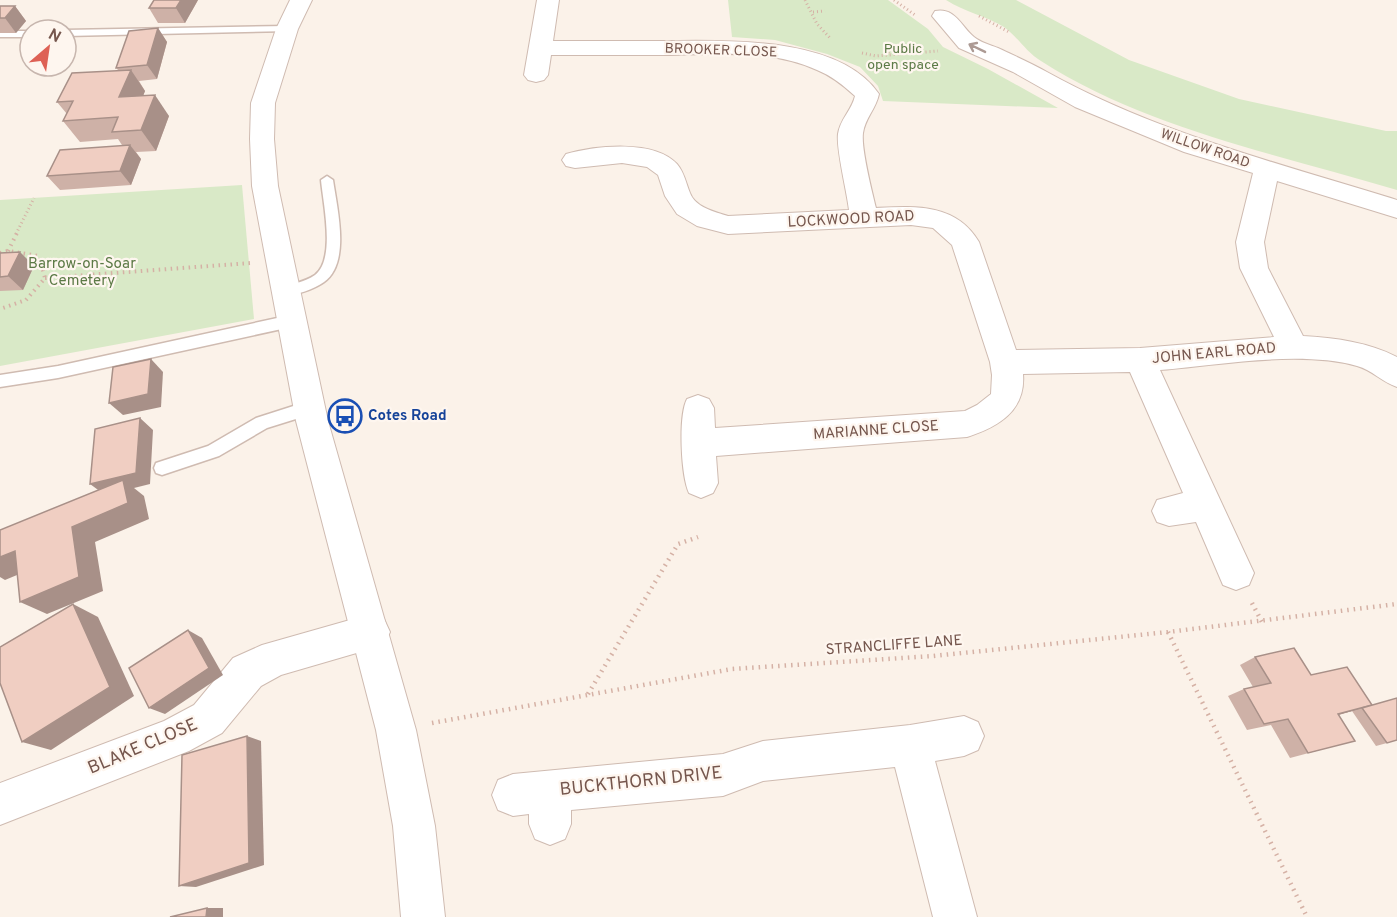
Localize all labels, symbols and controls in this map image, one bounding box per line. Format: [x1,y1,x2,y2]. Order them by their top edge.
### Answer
north arrow [18,18,78,78]
text: N [44,25,64,48]
street label: BROOKER CLOSE [664,41,778,61]
park label: Public open space [867,41,939,74]
one-way arrow [969,42,987,54]
street label: WILLOW ROAD [1158,126,1252,172]
street label: LOCKWOOD ROAD [787,207,915,233]
park label: Barrow-on-Soar Cemetery [28,255,136,291]
street label: JOHN EARL ROAD [1151,339,1277,369]
bus stop icon: Cotes Road [327,398,363,434]
place label: Cotes Road [368,407,447,426]
street label: MARIANNE CLOSE [813,417,939,445]
street label: STRANCLIFFE LANE [825,632,963,660]
street label: BLAKE CLOSE [85,714,201,780]
street label: BUCKTHORN DRIVE [559,762,723,802]

